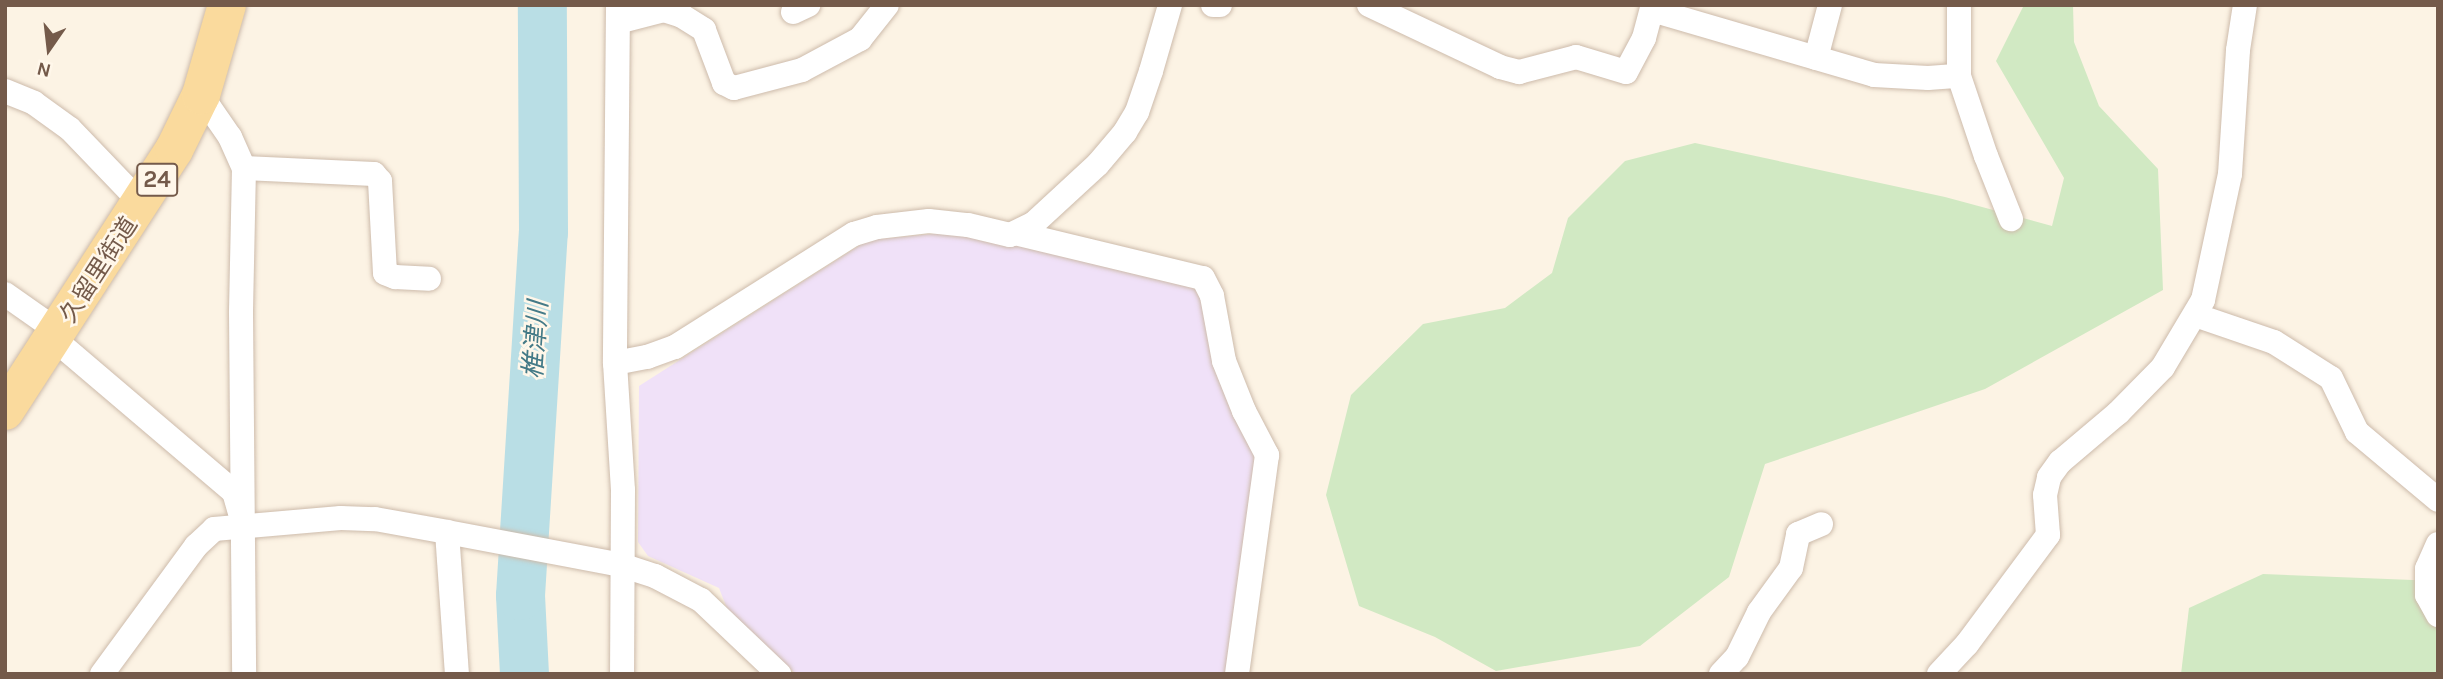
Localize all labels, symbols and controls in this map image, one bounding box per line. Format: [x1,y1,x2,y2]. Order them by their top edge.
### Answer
north arrow [14,14,84,84]
text: N [35,57,53,82]
road number: 24 [136,160,178,200]
street label: 久留里街道 [54,212,144,328]
water label: 椎津川 [518,300,554,380]

